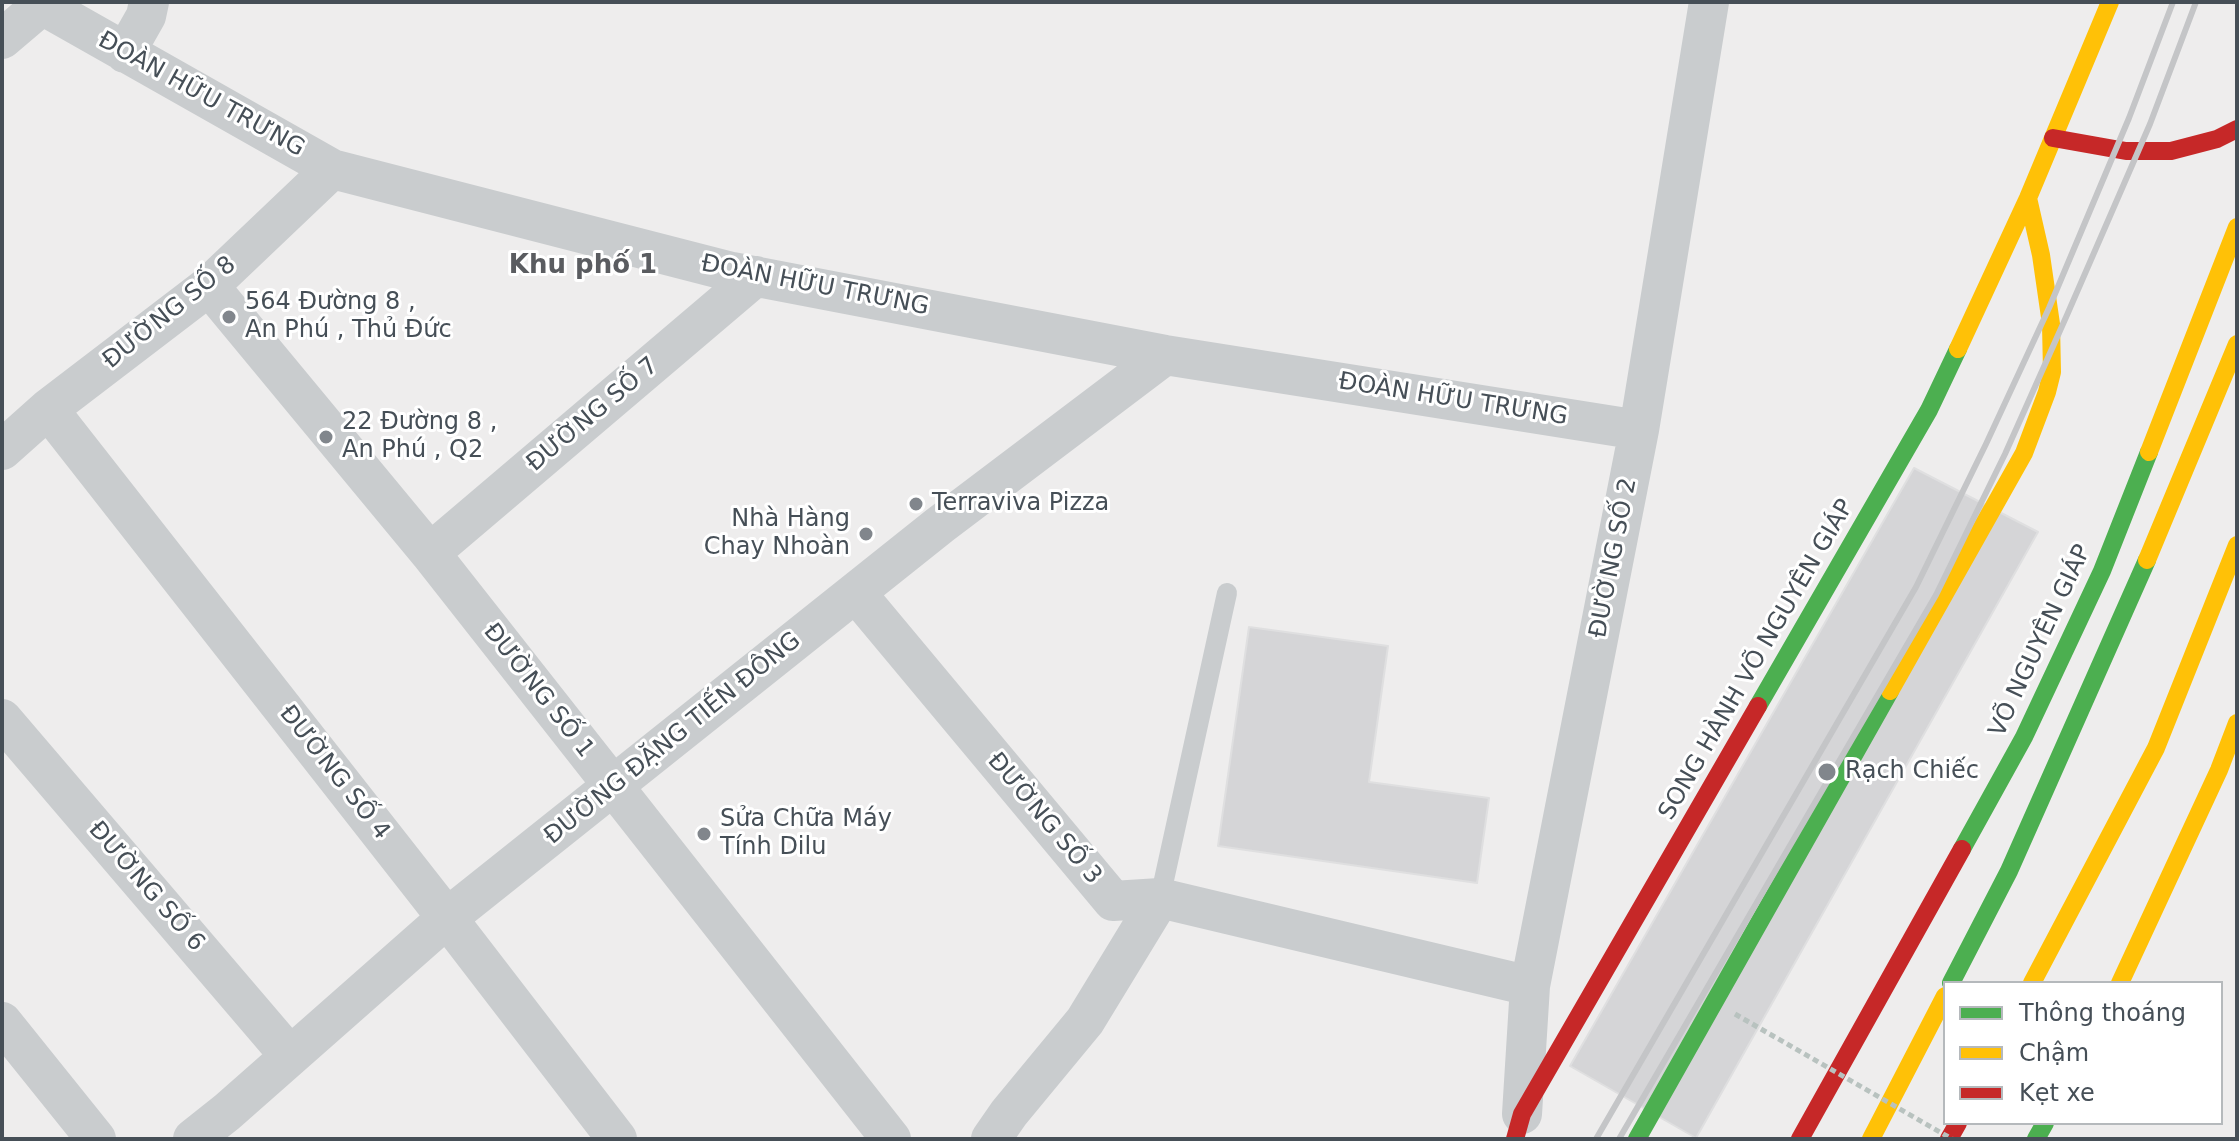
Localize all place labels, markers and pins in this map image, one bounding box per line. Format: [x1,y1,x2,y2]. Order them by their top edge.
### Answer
place label: 564 Đường 8 , An Phú , Thủ Đức [245,289,452,345]
marker: 564 Đường 8 , An Phú , Thủ Đức [220,308,238,326]
place label: 22 Đường 8 , An Phú , Q2 [342,409,497,465]
marker: 22 Đường 8 , An Phú , Q2 [317,428,335,446]
place label: Terraviva Pizza [932,490,1109,518]
marker: Terraviva Pizza [907,495,925,513]
place label: Nhà Hàng Chay Nhoàn [704,506,850,562]
marker: Nhà Hàng Chay Nhoàn [857,525,875,543]
place label: Rạch Chiếc [1845,758,1979,786]
marker: Rạch Chiếc [1816,761,1838,783]
place label: Sửa Chữa Máy Tính Dilu [720,806,892,862]
marker: Sửa Chữa Máy Tính Dilu [695,825,713,843]

